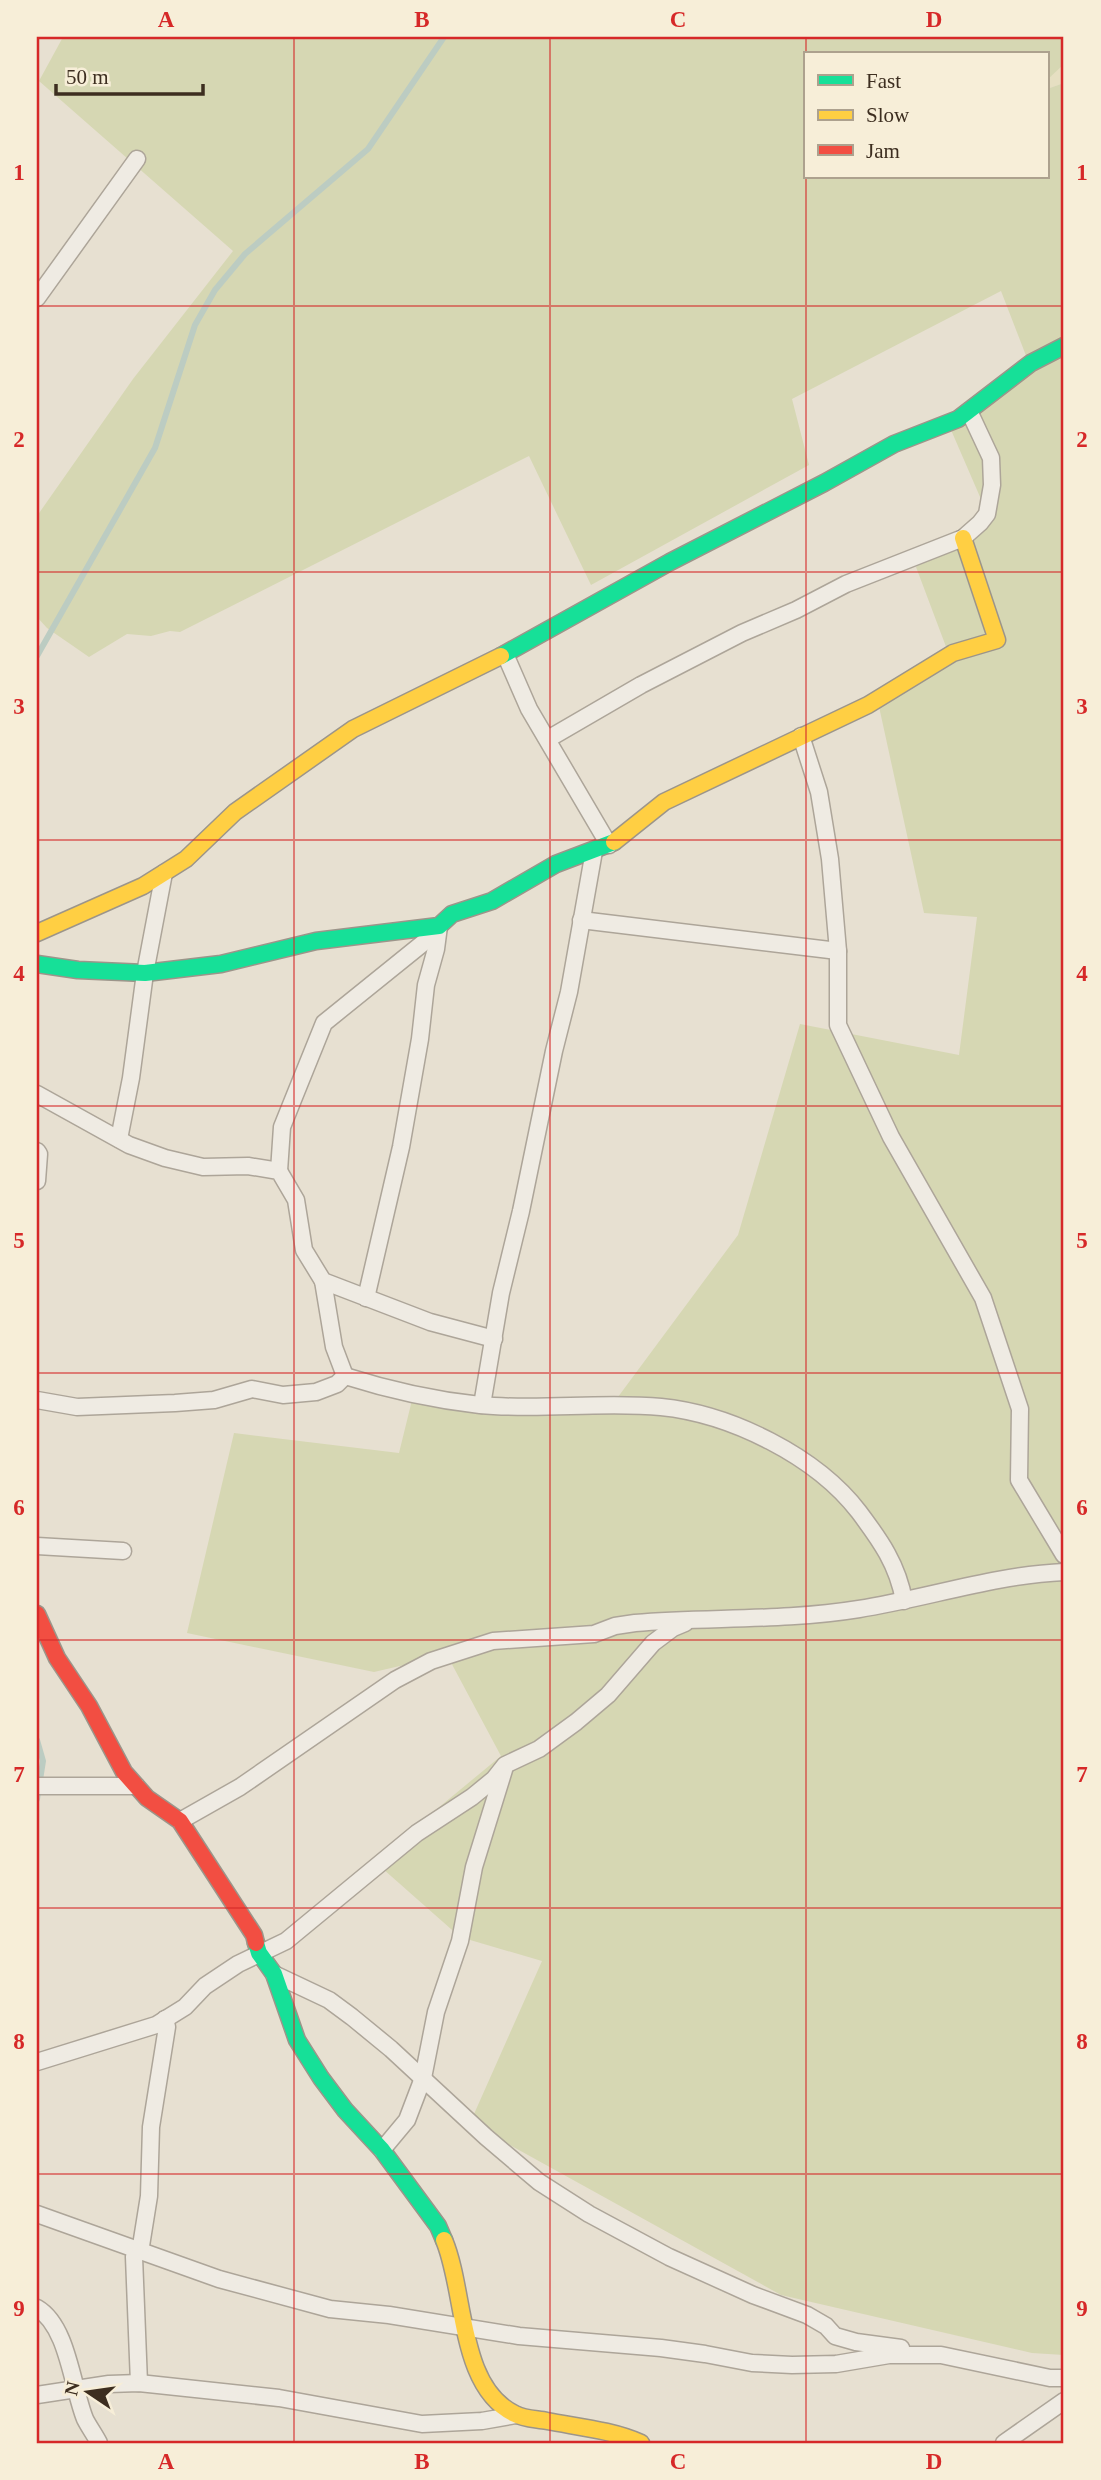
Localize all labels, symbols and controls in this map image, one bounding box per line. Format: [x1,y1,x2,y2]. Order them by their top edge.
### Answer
text: A [158,7,175,32]
text: B [414,7,430,32]
text: C [670,7,686,32]
text: D [926,7,942,32]
scale bar [56,52,203,96]
legend [804,52,1048,178]
text: 50 m [66,65,109,89]
text: Fast [866,69,901,93]
text: Slow [866,103,910,127]
text: Jam [866,139,900,163]
text: 1 [13,160,25,185]
text: 1 [1076,160,1088,185]
text: 2 [13,427,25,452]
text: 2 [1076,427,1088,452]
text: 3 [13,694,25,719]
text: 3 [1076,694,1088,719]
text: 4 [13,961,25,986]
text: 4 [1076,961,1088,986]
text: 5 [13,1228,25,1253]
text: 5 [1076,1228,1088,1253]
text: 6 [13,1495,25,1520]
text: 6 [1076,1495,1088,1520]
text: 7 [13,1762,25,1787]
text: 7 [1076,1762,1088,1787]
text: 8 [13,2029,25,2054]
text: 8 [1076,2029,1088,2054]
text: 9 [13,2296,25,2321]
text: 9 [1076,2296,1088,2321]
north arrow [52,2358,122,2428]
text: N [60,2379,84,2397]
text: A [158,2449,175,2474]
text: B [414,2449,430,2474]
text: C [670,2449,686,2474]
text: D [926,2449,942,2474]

